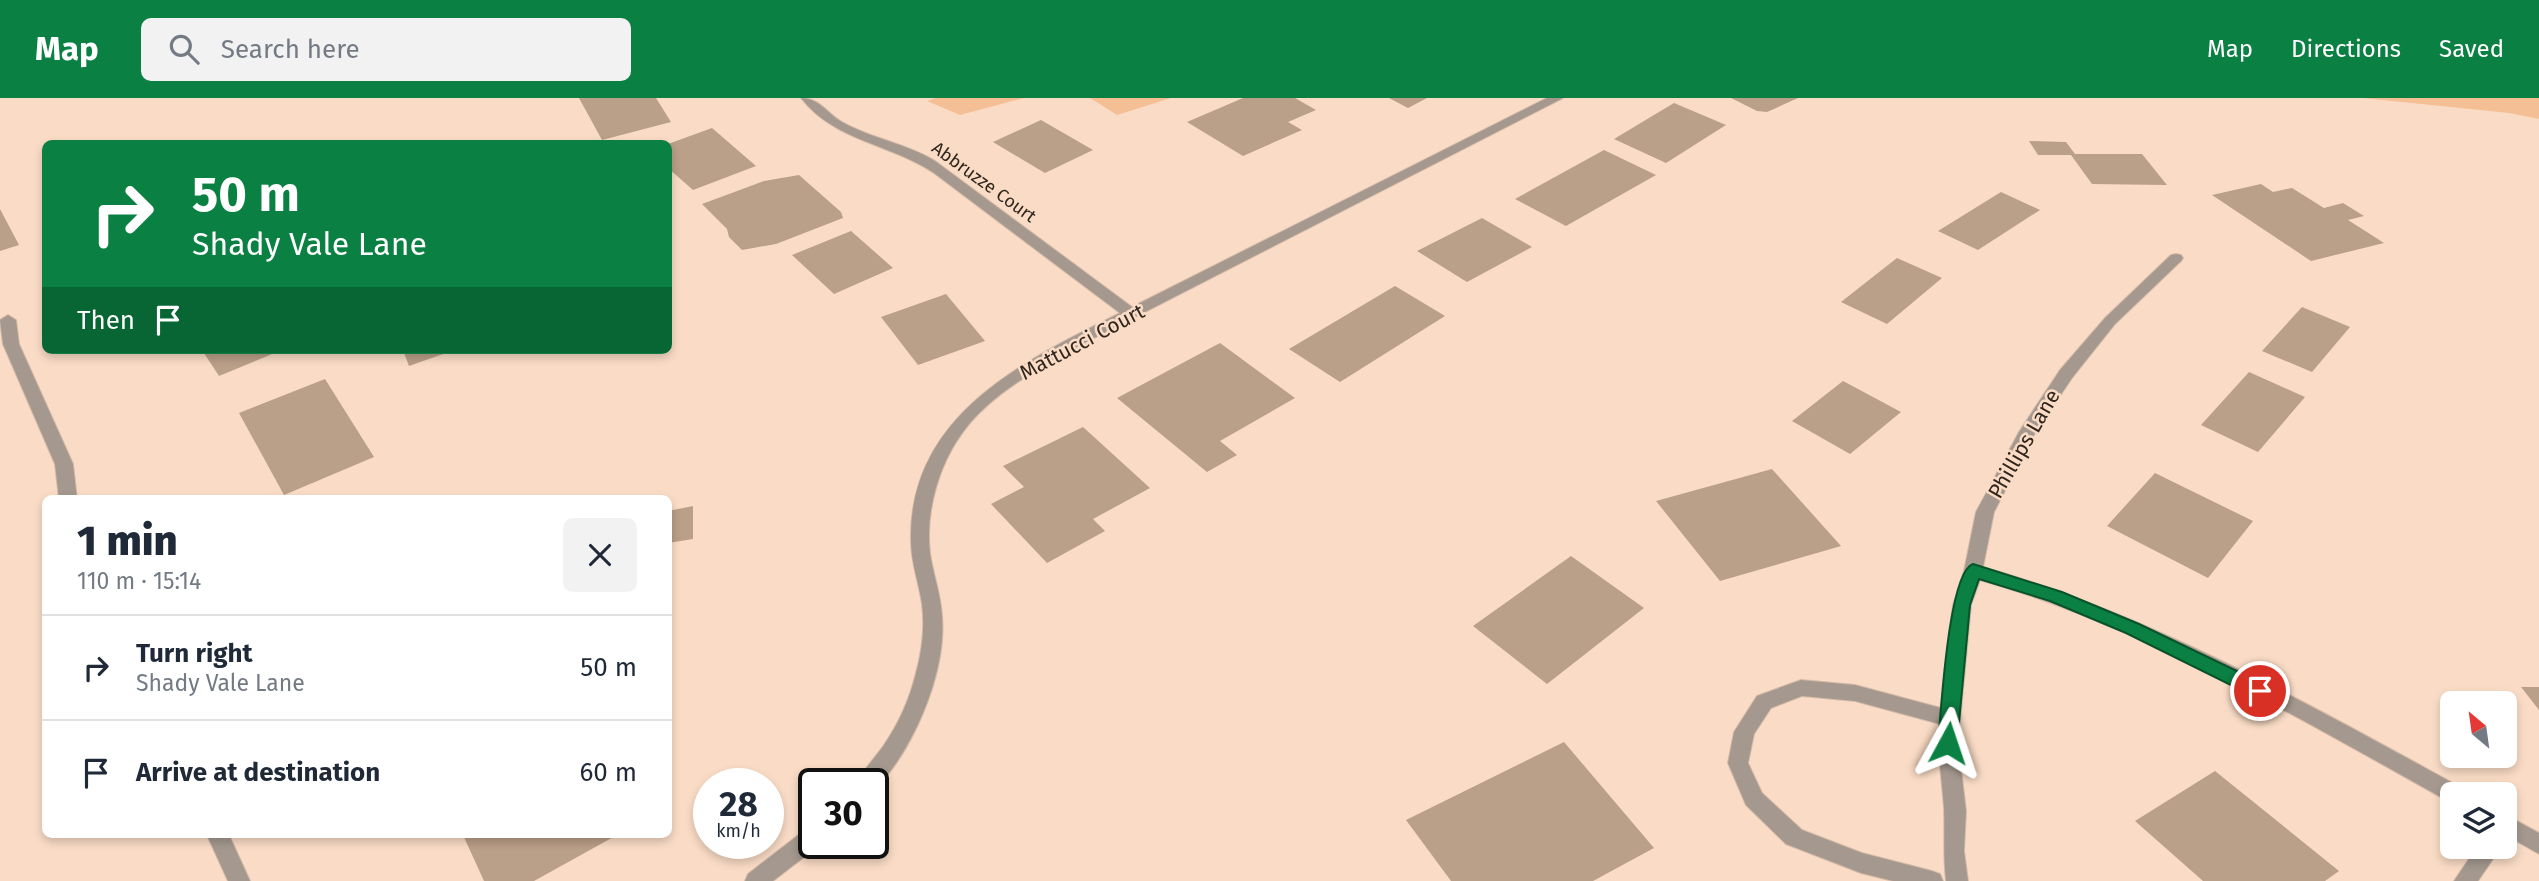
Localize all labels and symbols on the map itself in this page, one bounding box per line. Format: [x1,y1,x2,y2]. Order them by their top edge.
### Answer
street label: Abbruzze Court [928,137,1041,227]
street label: Mattucci Court [1015,298,1149,386]
street label: Phillips Lane [1982,385,2066,503]
pin [2230,661,2290,721]
north arrow [2440,691,2516,768]
position arrow [1911,706,1985,780]
speed limit sign: 30 [798,768,889,859]

